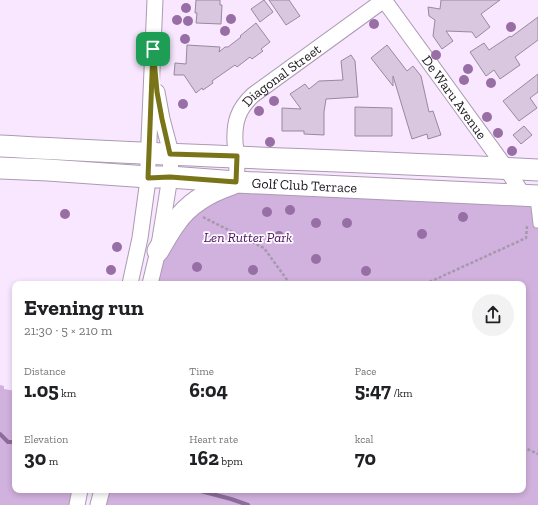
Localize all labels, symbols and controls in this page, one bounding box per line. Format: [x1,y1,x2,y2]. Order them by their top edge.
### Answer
pin [136,32,170,66]
icon: arrive [142,38,164,60]
street label: Diagonal Street [238,40,325,110]
street label: De Waru Avenue [418,52,490,143]
street label: Golf Club Terrace [251,175,358,197]
park label: Len Rutter Park [204,229,292,246]
text: Evening run [24,294,144,321]
button: share [472,294,514,336]
text: 21:30 · 5 × 210 m [24,323,112,338]
text: Distance [24,365,66,378]
text: Time [189,365,214,378]
text: Pace [355,365,376,378]
text: 1.05 [24,378,59,402]
text: 6:04 [189,378,228,402]
text: 5:47 [355,378,391,402]
text: km [59,387,76,400]
text: /km [391,387,412,400]
text: Elevation [24,433,68,446]
text: Heart rate [189,433,238,446]
text: kcal [355,433,374,446]
text: 30 [24,446,46,470]
text: 162 [189,446,219,470]
text: 70 [355,446,376,470]
text: m [46,455,58,468]
text: bpm [219,455,243,468]

